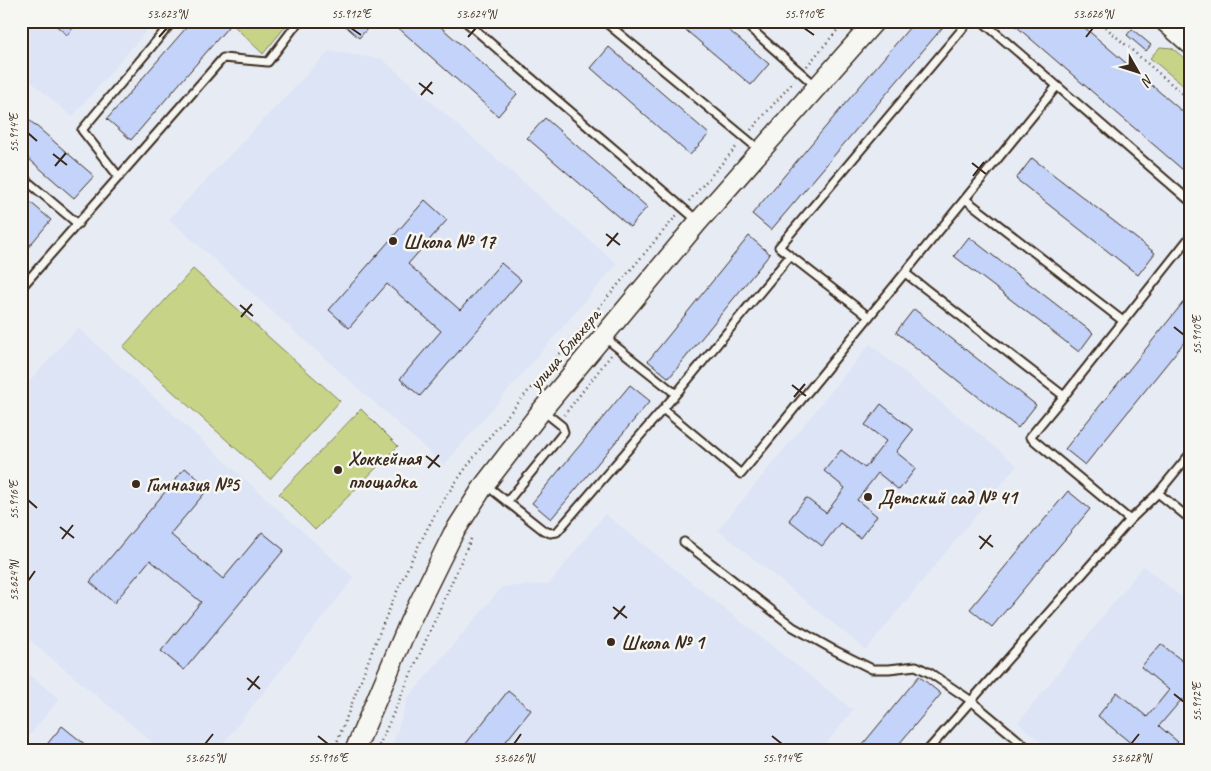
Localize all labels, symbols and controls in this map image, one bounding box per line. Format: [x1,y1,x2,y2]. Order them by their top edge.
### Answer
text: 53.623°N [147,6,189,22]
text: 55.912°E [331,6,372,22]
text: 53.624°N [456,6,498,22]
text: 55.910°E [784,6,825,22]
text: 53.626°N [1073,6,1115,22]
north arrow [1114,48,1164,98]
text: N [1137,71,1157,90]
text: 55.914°E [6,112,22,153]
place label: Школа № 17 [403,229,497,254]
marker: Школа № 17 [387,235,399,247]
street label: улица Блюхера [522,302,607,396]
text: 55.910°E [1189,314,1205,355]
place label: Хоккейная площадка [348,446,423,494]
marker: Хоккейная площадка [332,464,344,476]
place label: Гимназия №5 [146,472,241,497]
marker: Гимназия №5 [130,478,142,490]
text: 55.916°E [6,479,22,520]
place label: Детский сад № 41 [878,485,1019,510]
marker: Детский сад № 41 [862,491,874,503]
text: 53.624°N [6,559,22,601]
place label: Школа № 1 [621,630,706,655]
marker: Школа № 1 [605,636,617,648]
text: 55.912°E [1189,681,1205,722]
text: 53.625°N [185,750,227,766]
text: 55.916°E [308,750,349,766]
text: 53.626°N [494,750,536,766]
text: 55.914°E [762,750,803,766]
text: 53.628°N [1111,750,1153,766]

